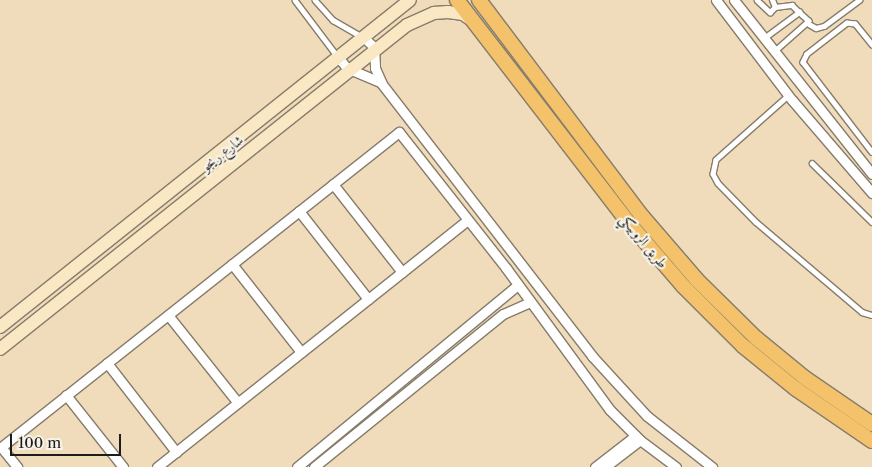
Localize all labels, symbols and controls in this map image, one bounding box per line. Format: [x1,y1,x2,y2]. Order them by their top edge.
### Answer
street label: شارع ريجو [198,131,246,175]
street label: طريق الروبيكي [617,211,671,271]
scale bar [12,424,124,456]
text: 100 m [18,433,61,452]

